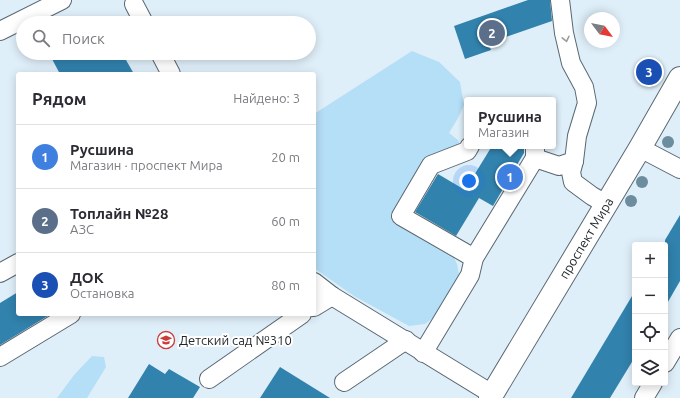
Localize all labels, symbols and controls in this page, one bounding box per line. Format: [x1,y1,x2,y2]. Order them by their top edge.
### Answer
north arrow [584,12,620,48]
search box [16,16,316,60]
pin: 2 [479,18,505,48]
icon: search [30,27,52,49]
text: Поиск [62,30,105,47]
one-way arrow [561,35,569,42]
pin: 3 [636,57,662,87]
text: Рядом [32,89,87,108]
text: Найдено: 3 [233,91,300,105]
popup [464,97,556,149]
text: Русшина [478,108,542,125]
text: Магазин [478,125,529,139]
text: Русшина [70,141,134,158]
text: 1 [41,150,49,164]
text: 20 m [271,150,300,164]
text: Магазин · проспект Мира [70,158,223,172]
pin: 1 [497,162,523,192]
your location [459,171,479,191]
street label: проспект Мира [556,195,616,281]
text: Топлайн №28 [70,205,169,222]
text: 2 [41,214,49,228]
text: 60 m [271,214,300,228]
text: АЗС [70,222,94,236]
map controls [632,242,668,386]
button: + [632,242,668,278]
text: ДОК [70,269,104,286]
text: 3 [41,278,49,292]
text: 80 m [271,278,300,292]
button: − [632,278,668,314]
text: Остановка [70,286,135,300]
button: locate [632,314,668,350]
school or university icon: Детский сад №310 [156,330,176,350]
place label: Детский сад №310 [179,333,292,347]
button: layers [632,350,668,386]

